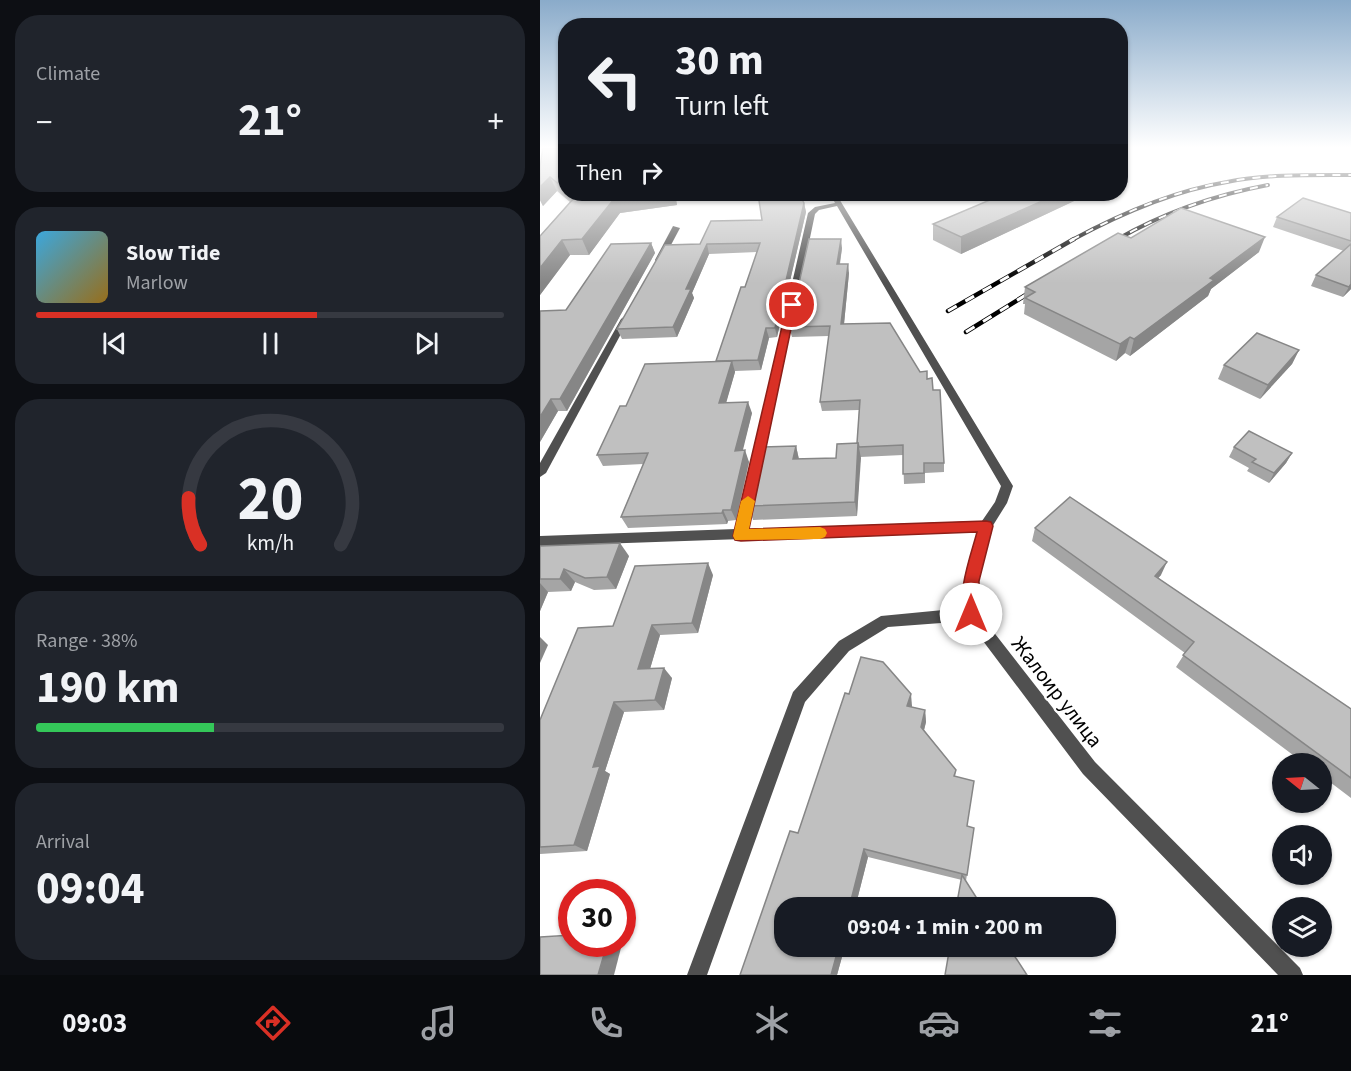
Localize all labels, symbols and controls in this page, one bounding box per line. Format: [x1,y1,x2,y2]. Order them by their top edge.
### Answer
text: 30 m [675,31,764,91]
icon: left [576,42,654,120]
text: Climate [36,60,100,88]
text: Turn left [675,87,769,126]
text: 21° [238,89,302,153]
text: − [36,99,52,146]
text: + [488,99,504,146]
icon: right [635,156,668,189]
text: Then [576,157,623,189]
text: Slow Tide [126,237,220,269]
text: Marlow [126,269,188,297]
pin [766,279,817,330]
icon: arrive [775,288,808,321]
icon: previous [98,327,131,360]
icon: pause [254,327,287,360]
icon: next [410,327,443,360]
text: 20 [237,455,303,544]
text: km/h [246,528,294,559]
position arrow [939,582,1003,646]
text: Range · 38% [36,627,137,655]
street label: Жалоир улица [1004,630,1110,754]
text: 190 km [36,656,180,720]
north arrow [1272,753,1332,813]
map controls [1272,753,1332,957]
button: sound [1272,825,1332,885]
text: Arrival [36,828,90,856]
text: 09:04 [36,857,145,921]
speed limit sign: 30 [558,879,636,957]
button: layers [1272,897,1332,957]
text: 09:04 · 1 min · 200 m [847,911,1043,943]
icon: directions [252,1002,294,1044]
icon: music [418,1002,460,1044]
icon: phone [585,1002,627,1044]
icon: climate [751,1002,793,1044]
icon: car [918,1002,960,1044]
icon: filters [1084,1002,1126,1044]
text: 09:03 [62,1004,127,1043]
text: 21° [1250,1004,1289,1043]

